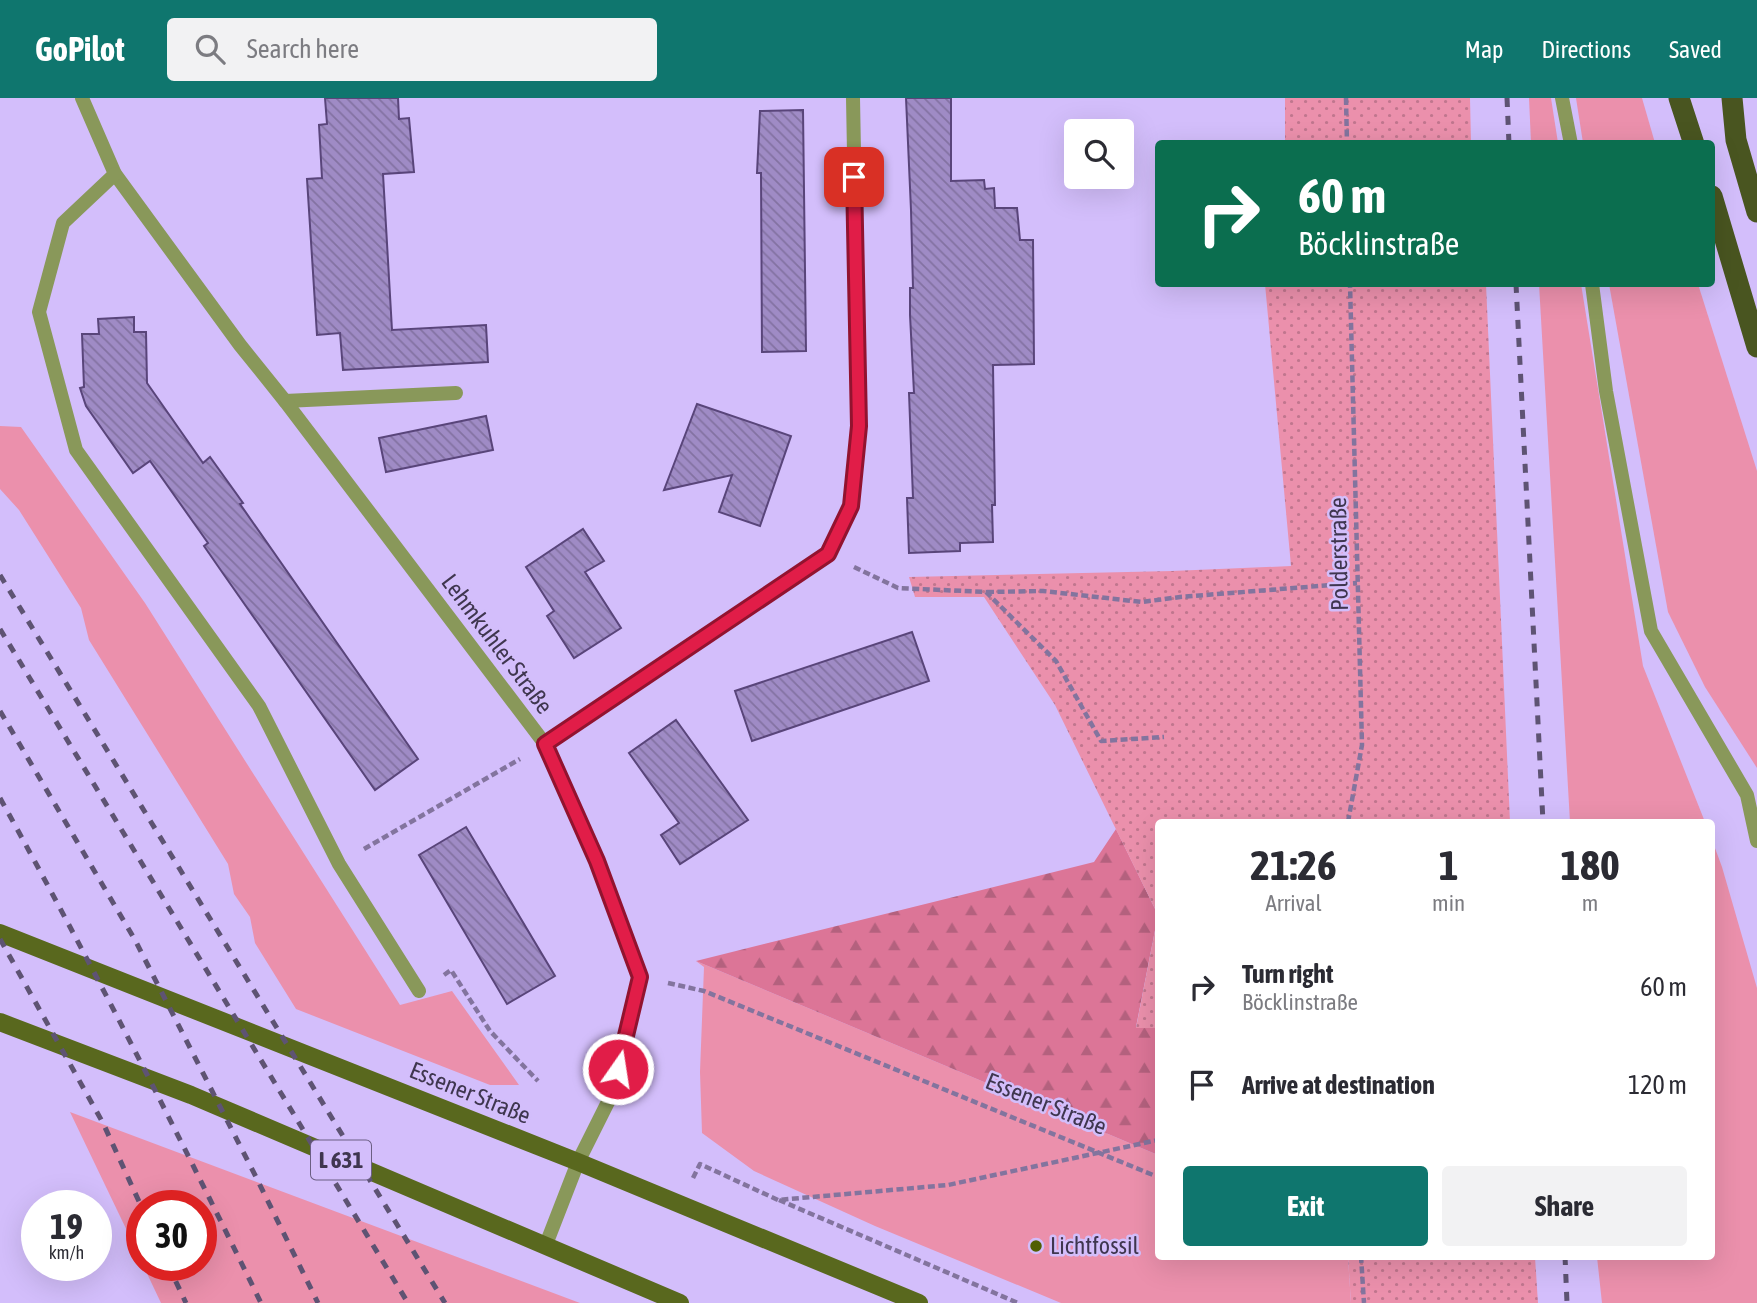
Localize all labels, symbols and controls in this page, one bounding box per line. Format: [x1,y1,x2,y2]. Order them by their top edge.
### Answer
search box [167,18,657,81]
text: GoPilot [35,30,125,68]
icon: search [191,30,229,68]
text: Search here [247,34,359,64]
text: Map [1465,36,1503,63]
text: Directions [1541,36,1631,63]
text: Saved [1669,36,1722,63]
map controls [1064,119,1134,189]
button: search [1064,119,1134,189]
pin [824,147,884,207]
icon: arrive [835,158,873,196]
text: 60 m [1298,167,1386,223]
icon: right [1183,168,1274,259]
text: Böcklinstraße [1298,225,1459,262]
street label: Polderstraße [1324,497,1353,611]
street label: Lehmkuhler Straße [436,569,558,719]
text: 21:26 [1250,841,1337,889]
text: 1 [1439,841,1458,889]
text: 180 [1560,841,1620,889]
text: Arrival [1265,890,1322,916]
text: min [1432,890,1465,916]
text: m [1582,890,1598,916]
text: Turn right [1242,959,1333,989]
icon: right [1183,968,1221,1006]
text: 60 m [1640,972,1687,1002]
text: Böcklinstraße [1242,989,1358,1015]
position arrow [581,1032,655,1106]
street label: Essener Straße [406,1056,535,1129]
icon: arrive [1183,1066,1221,1104]
street label: Essener Straße [982,1067,1111,1140]
text: Arrive at destination [1242,1070,1435,1100]
text: 120 m [1628,1070,1687,1100]
road number: L 631 [311,1140,371,1180]
button: Exit [1183,1166,1428,1246]
button: Share [1442,1166,1687,1246]
speed limit sign: 30 [126,1190,217,1281]
text: 19 [50,1206,83,1246]
place label: Lichtfossil [1050,1232,1140,1259]
marker: Lichtfossil [1028,1238,1044,1254]
text: km/h [49,1242,84,1263]

